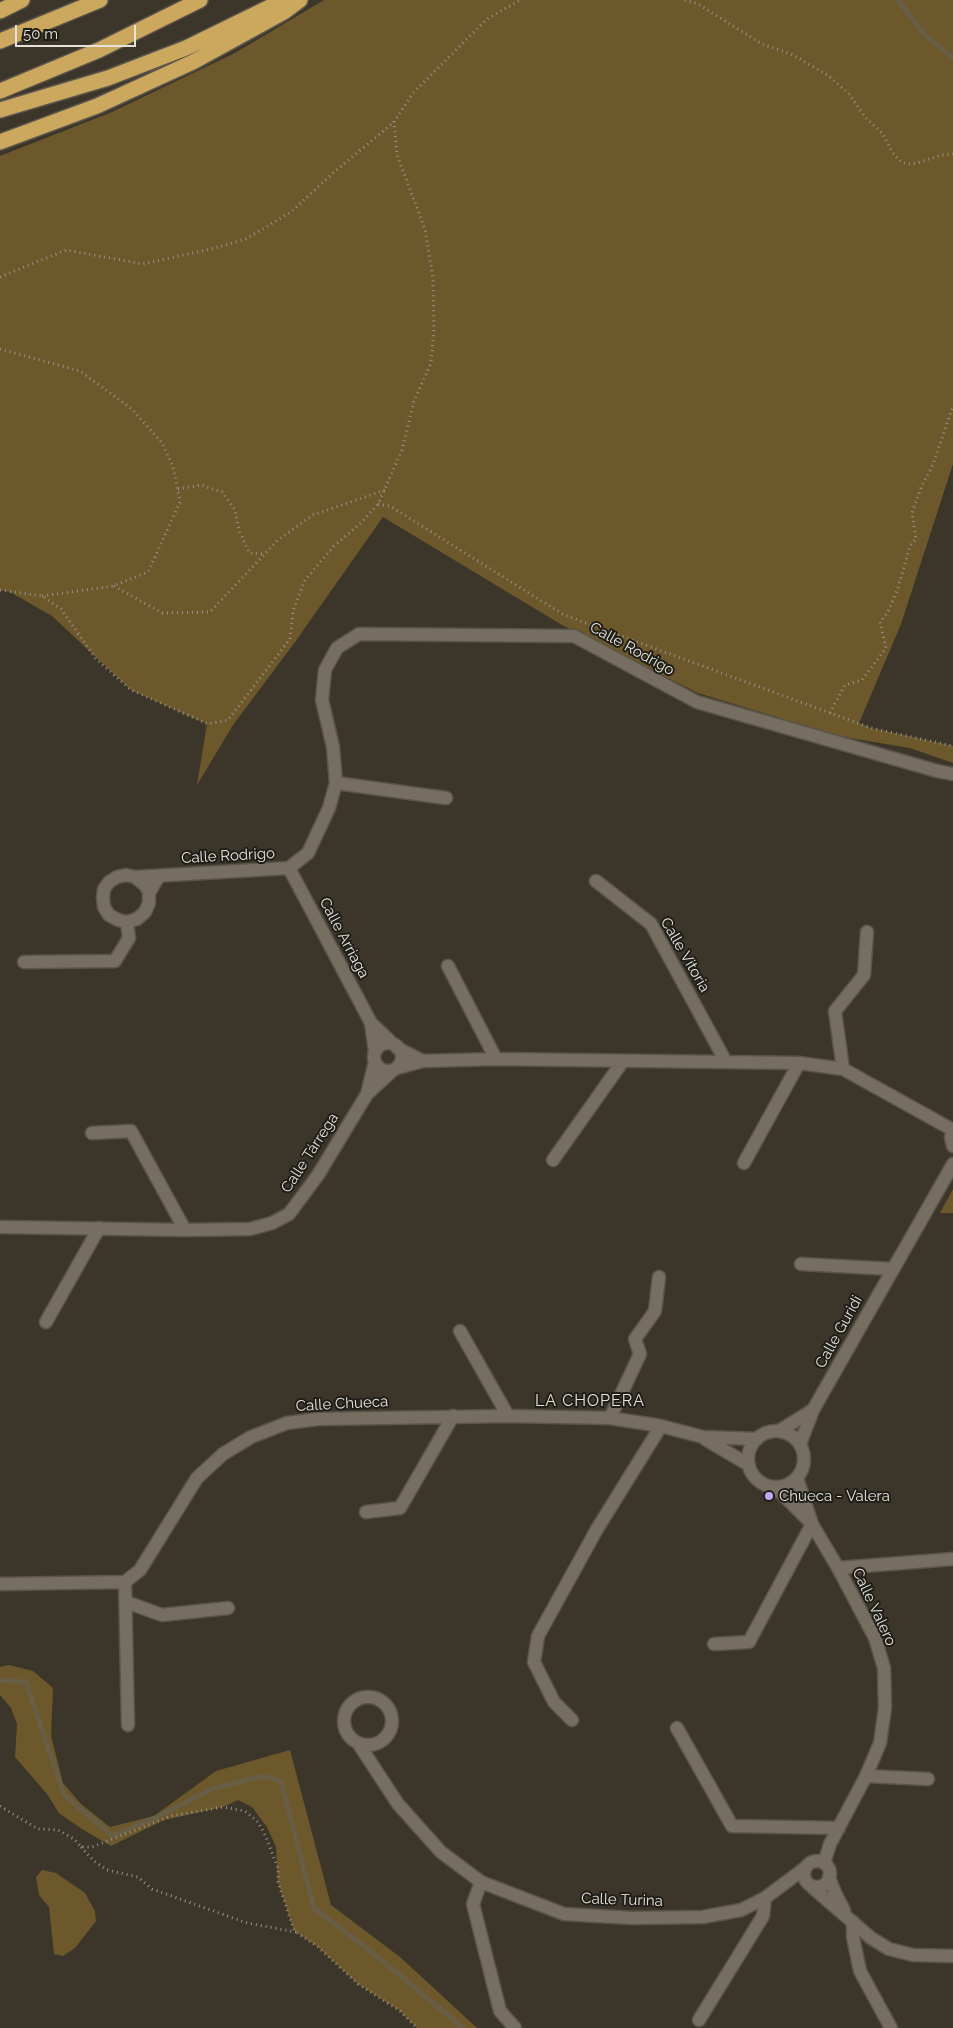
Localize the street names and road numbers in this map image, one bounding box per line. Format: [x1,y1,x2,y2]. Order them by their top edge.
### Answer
street label: Calle Rodrigo [587,618,677,680]
street label: Calle Rodrigo [181,845,275,867]
street label: Calle Arriaga [315,895,373,981]
street label: Calle Vitoria [656,914,714,996]
street label: Calle Tárrega [278,1110,342,1196]
street label: Calle Guridi [812,1293,866,1371]
street label: Calle Chueca [295,1393,389,1415]
street label: Calle Valero [848,1565,900,1649]
street label: Calle Turina [581,1890,663,1910]

